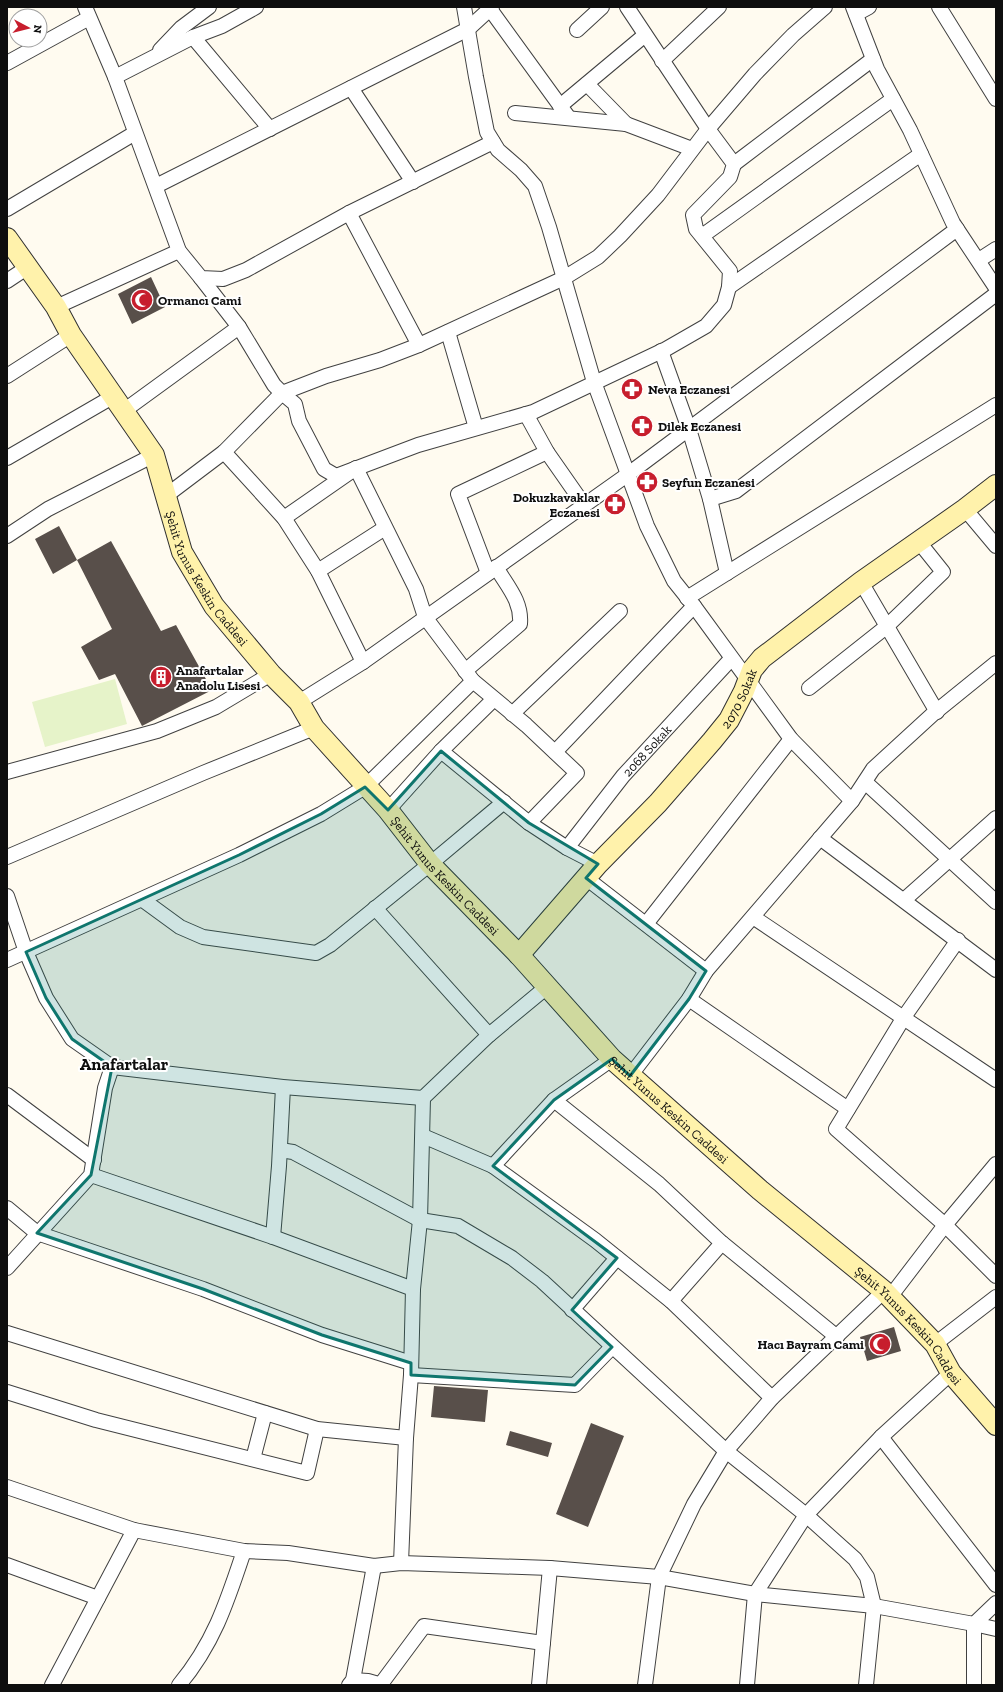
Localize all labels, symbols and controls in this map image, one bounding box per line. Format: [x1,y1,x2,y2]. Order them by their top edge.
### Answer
north arrow [8,8,48,48]
text: N [30,24,44,35]
mosque icon: Ormancı Cami [129,287,155,313]
place label: Ormancı Cami [158,293,241,308]
pharmacy icon: Neva Eczanesi [619,376,645,402]
place label: Neva Eczanesi [648,382,730,397]
pharmacy icon: Dilek Eczanesi [629,413,655,439]
place label: Dilek Eczanesi [658,419,741,434]
pharmacy icon: Seyfun Eczanesi [634,469,660,495]
place label: Seyfun Eczanesi [662,475,755,490]
place label: Dokuzkavaklar Eczanesi [513,490,600,520]
pharmacy icon: Dokuzkavaklar Eczanesi [602,491,628,517]
street label: Şehit Yunus Keskin Caddesi [163,509,251,649]
place label: Anafartalar Anadolu Lisesi [176,663,261,693]
building icon: Anafartalar Anadolu Lisesi [148,664,174,690]
street label: 2070 Sokak [718,667,760,732]
street label: 2068 Sokak [620,722,675,780]
street label: Şehit Yunus Keskin Caddesi [388,814,502,939]
street label: Şehit Yunus Keskin Caddesi [606,1053,732,1167]
district label: Anafartalar [80,1054,169,1074]
street label: Şehit Yunus Keskin Caddesi [852,1264,965,1388]
mosque icon: Hacı Bayram Cami [867,1331,893,1357]
place label: Hacı Bayram Cami [758,1337,864,1352]

